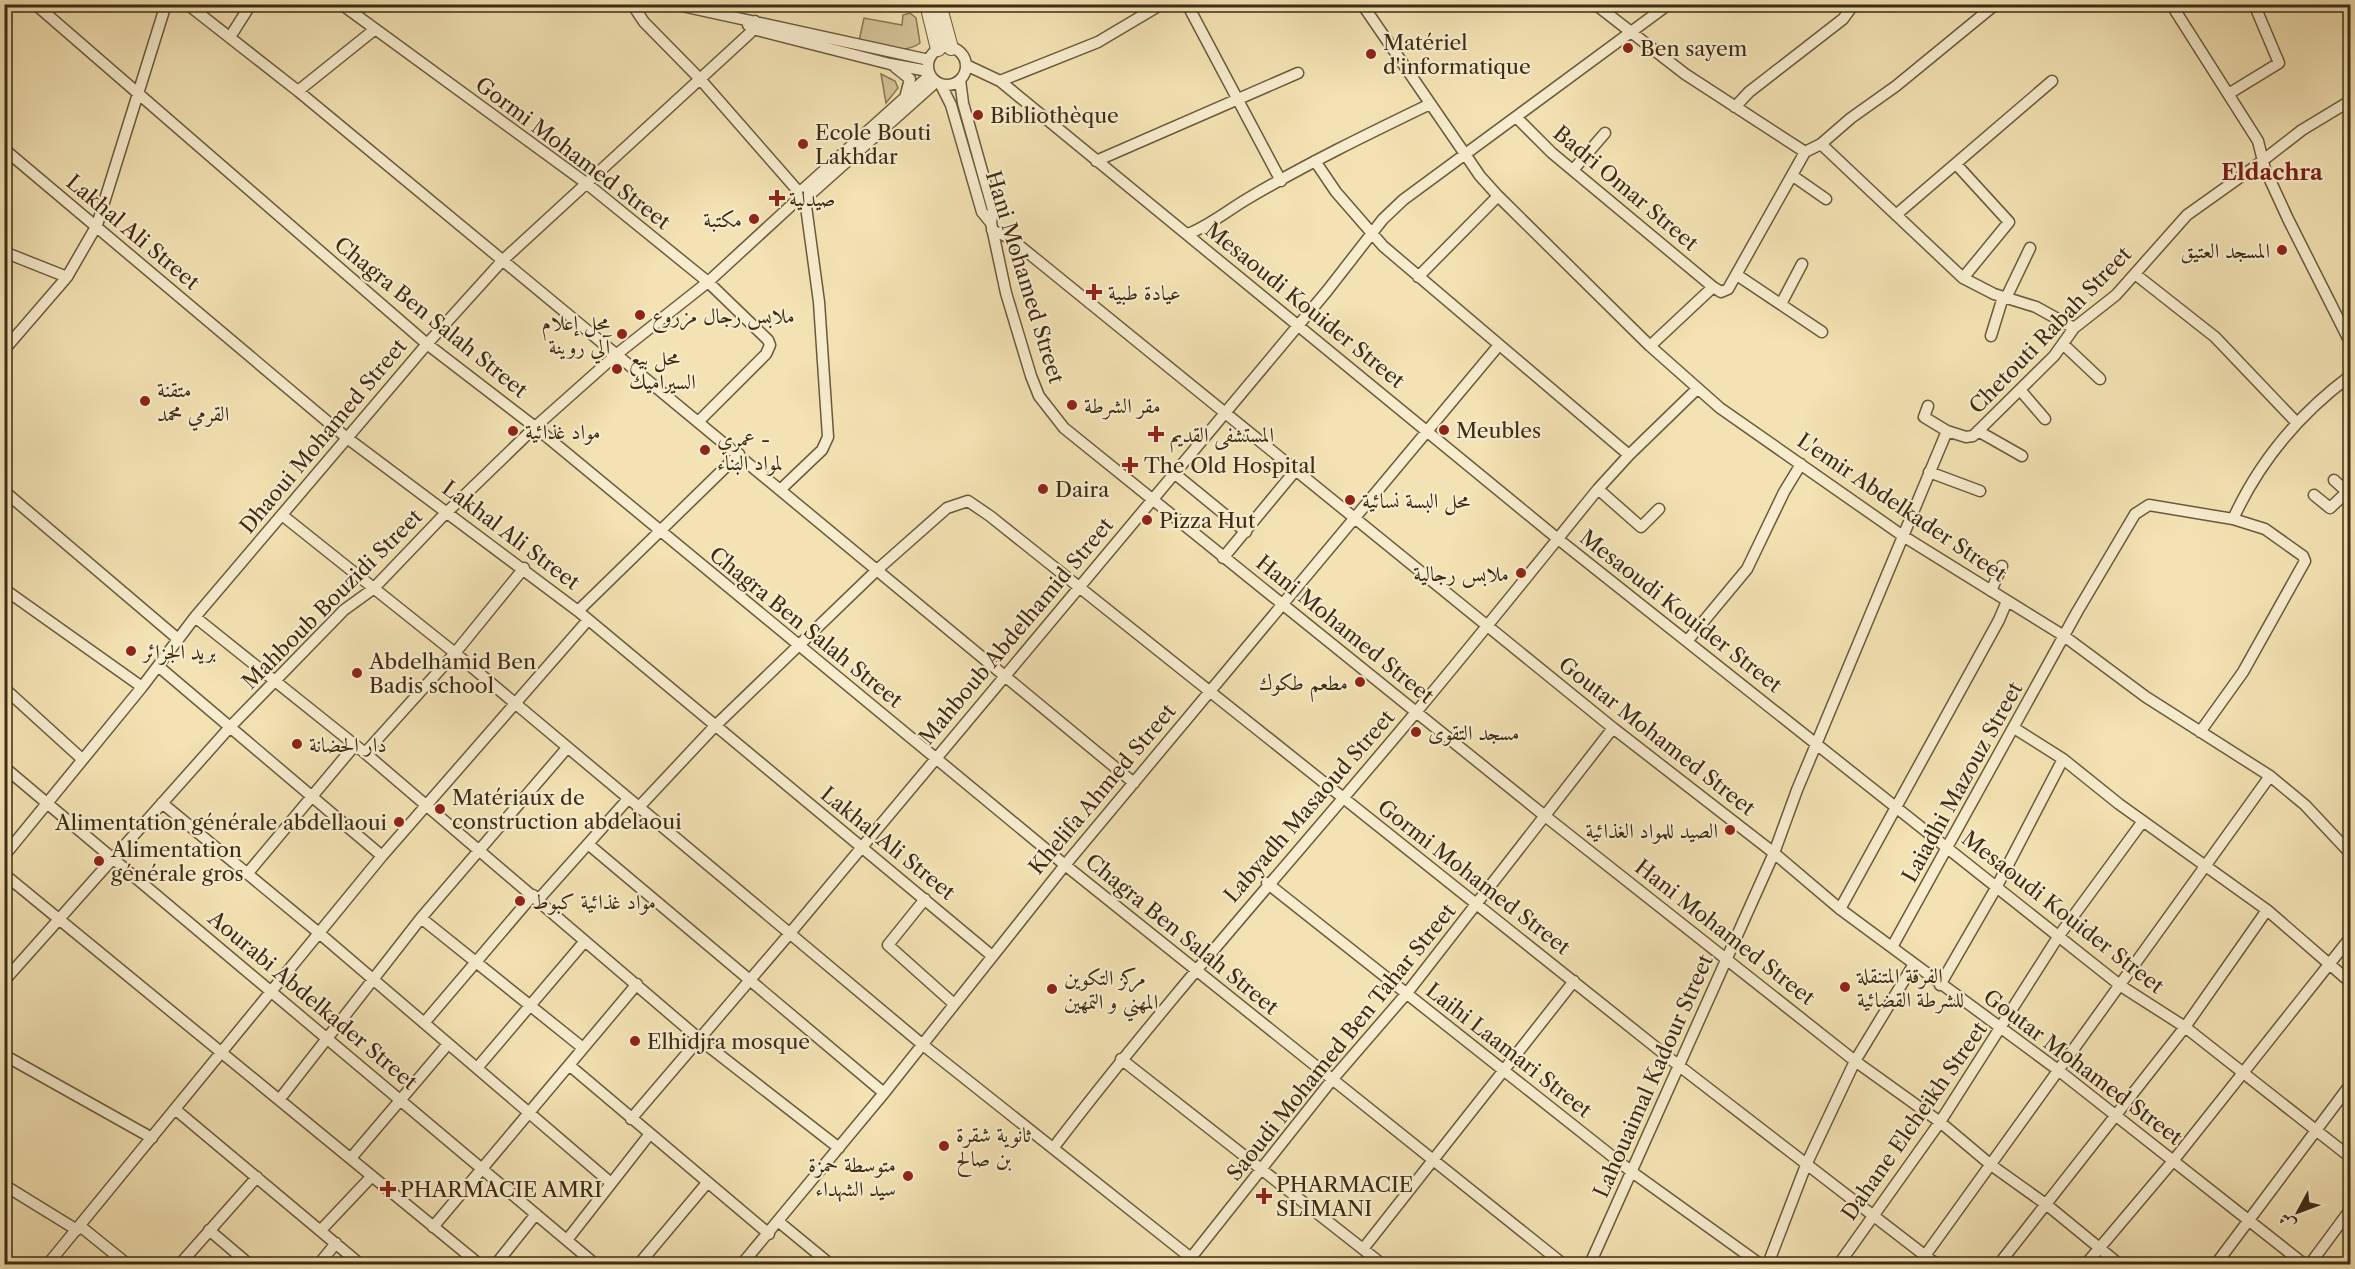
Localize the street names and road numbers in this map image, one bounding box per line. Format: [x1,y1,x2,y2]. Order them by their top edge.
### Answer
street label: Gormi Mohamed Street [471,72,676,235]
street label: Badri Omar Street [1549,120,1704,256]
street label: Hani Mohamed Street [981,168,1069,387]
street label: Lakhal Ali Street [62,169,205,295]
street label: Mesaoudi Kouider Street [1200,217,1410,393]
street label: Chagra Ben Salah Street [330,231,533,403]
street label: Chetouti Rabah Street [1964,241,2137,419]
street label: Dhaoui Mohamed Street [234,333,412,538]
street label: L'emir Abdelkader Street [1793,428,2012,587]
street label: Lakhal Ali Street [437,475,585,595]
street label: Mahboub Bouzidi Street [237,503,428,694]
street label: Mahboub Abdelhamid Street [914,512,1119,749]
street label: Mesaoudi Kouider Street [1575,524,1787,698]
street label: Chagra Ben Salah Street [705,541,908,713]
street label: Hani Mohamed Street [1251,550,1439,709]
street label: Goutar Mohamed Street [1554,652,1761,821]
street label: Laiadhi Mazouz Street [1897,677,2028,886]
street label: Khelifa Ahmed Street [1023,698,1181,879]
street label: Labyadh Masaoud Street [1219,704,1400,907]
street label: Lakhal Ali Street [816,781,961,905]
street label: Gormi Mohamed Street [1373,794,1576,960]
street label: Mesaoudi Kouider Street [1957,825,2169,999]
street label: Chagra Ben Salah Street [1081,848,1284,1020]
street label: Hani Mohamed Street [1630,854,1820,1010]
street label: Saoudi Mohamed Ben Tahar Street [1222,898,1461,1185]
street label: Aourabi Abdelkader Street [203,905,423,1095]
street label: Lahouaimal Kadour Street [1588,950,1718,1201]
street label: Laihi Laamari Street [1421,978,1597,1123]
street label: Goutar Mohamed Street [1979,984,2188,1150]
street label: Dahane Elcheikh Street [1836,1017,1992,1225]

